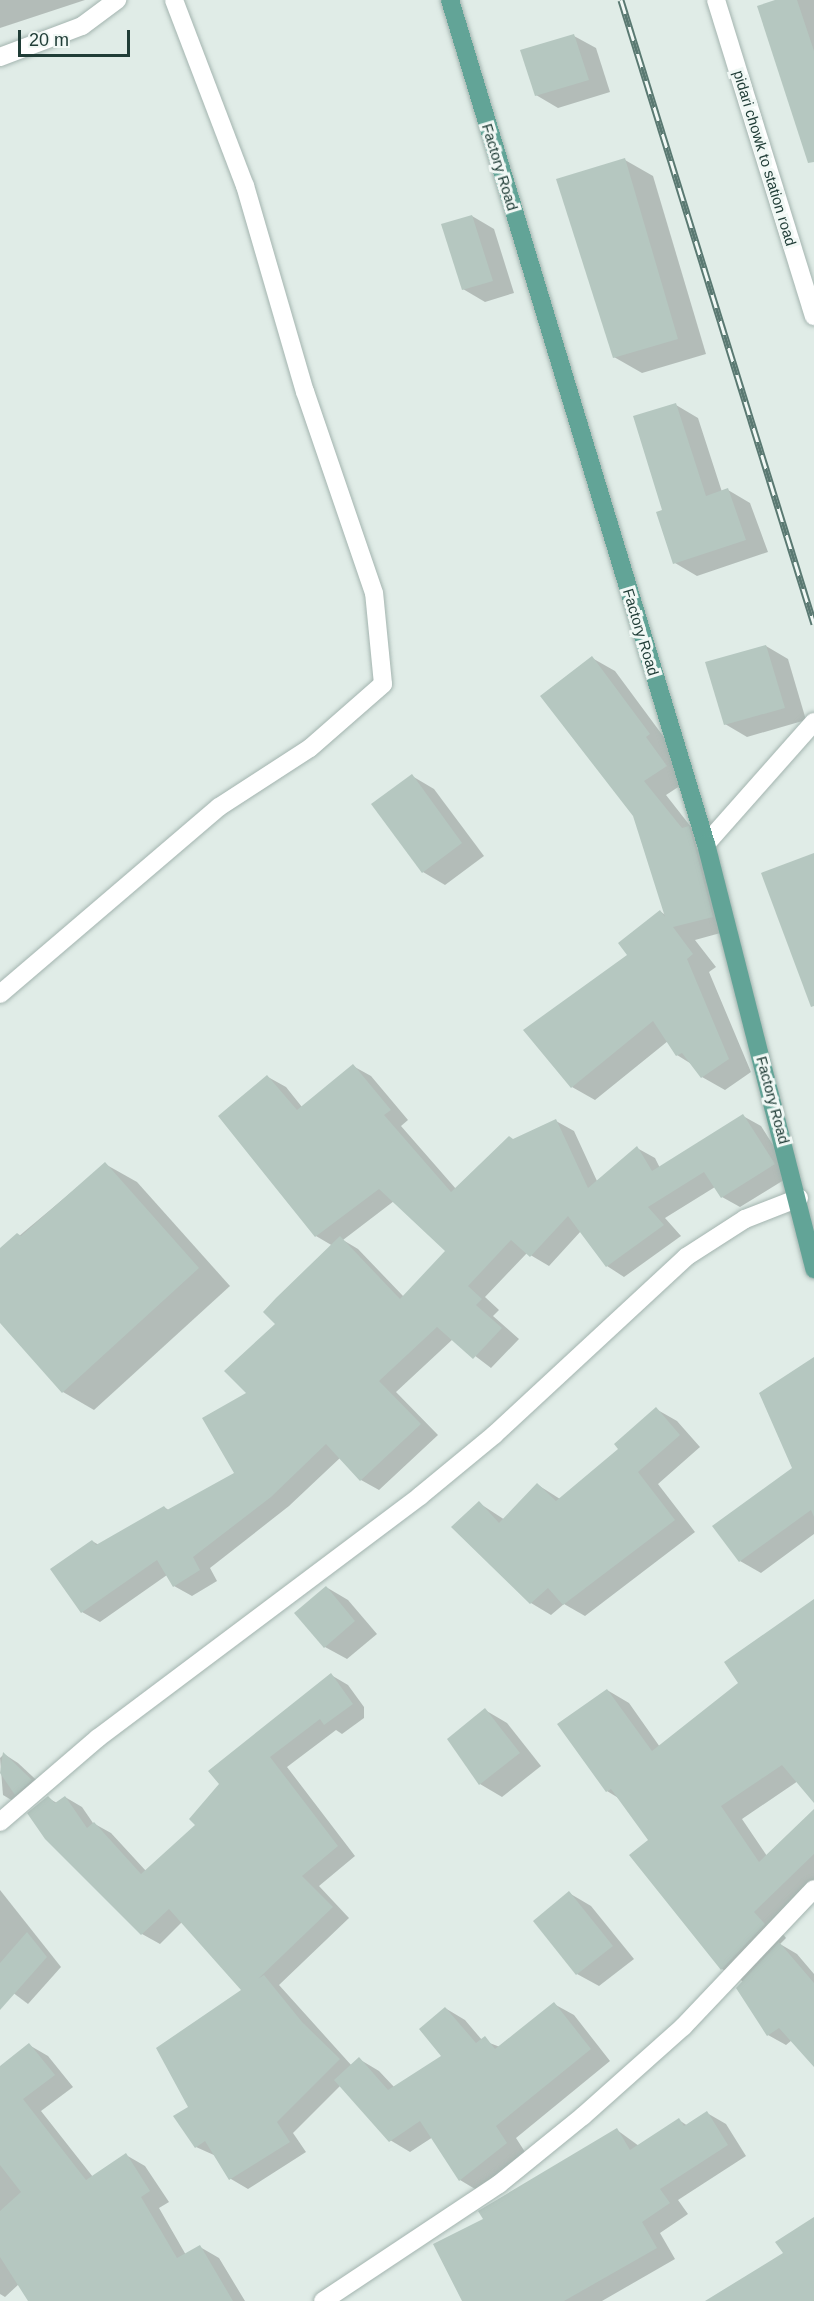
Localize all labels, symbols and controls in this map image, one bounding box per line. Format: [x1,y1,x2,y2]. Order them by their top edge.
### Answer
scale bar [21,18,134,56]
text: 20 m [29,30,69,50]
street label: pidari chowk to station road [730,68,800,248]
street label: Factory Road [478,121,522,213]
street label: Factory Road [619,586,663,678]
street label: Factory Road [753,1054,793,1146]

